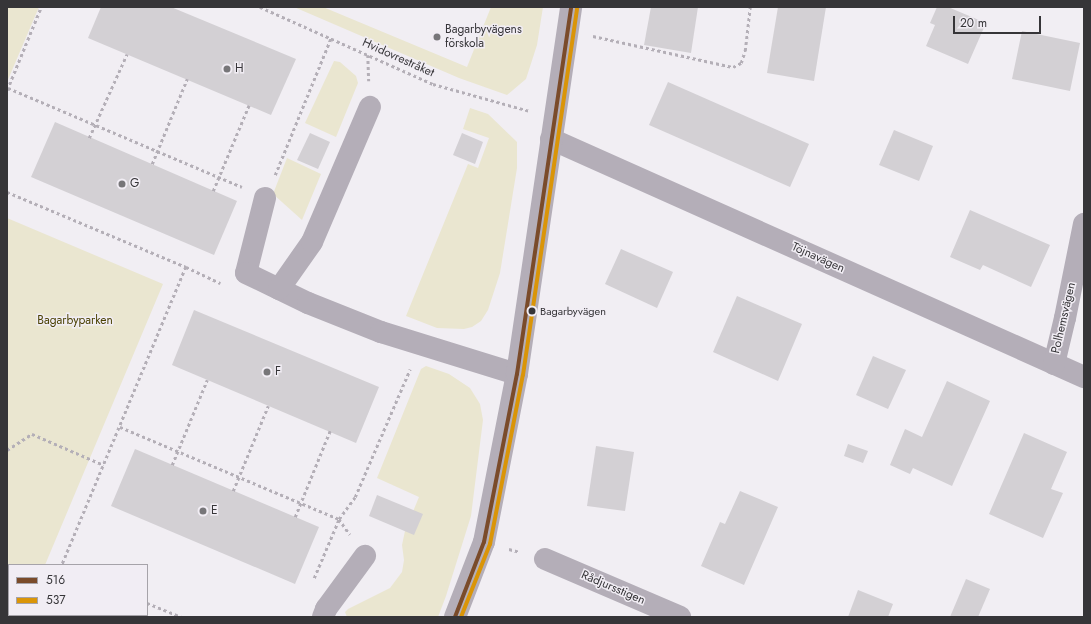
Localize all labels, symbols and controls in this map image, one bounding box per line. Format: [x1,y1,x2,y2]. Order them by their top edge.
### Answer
scale bar [955,8,1043,34]
text: 20 m [960,14,987,32]
place label: Bagarbyvägens förskola [445,23,522,51]
marker: Bagarbyvägens förskola [432,32,442,42]
street label: Hvidovrestråket [360,36,436,80]
place label: H [235,62,244,76]
marker: H [222,64,232,74]
place label: G [130,177,139,191]
marker: G [117,179,127,189]
street label: Töjnavägen [789,240,847,276]
street label: Polhemsvägen [1049,281,1079,355]
place label: Bagarbyvägen [540,304,606,318]
marker: Bagarbyvägen [527,306,537,316]
park label: Bagarbyparken [37,314,113,328]
place label: F [275,365,281,379]
marker: F [262,367,272,377]
place label: E [211,504,218,518]
marker: E [198,506,208,516]
legend [8,564,148,616]
street label: Rådjursstigen [579,568,647,608]
text: 516 [46,571,65,589]
text: 537 [46,591,65,609]

